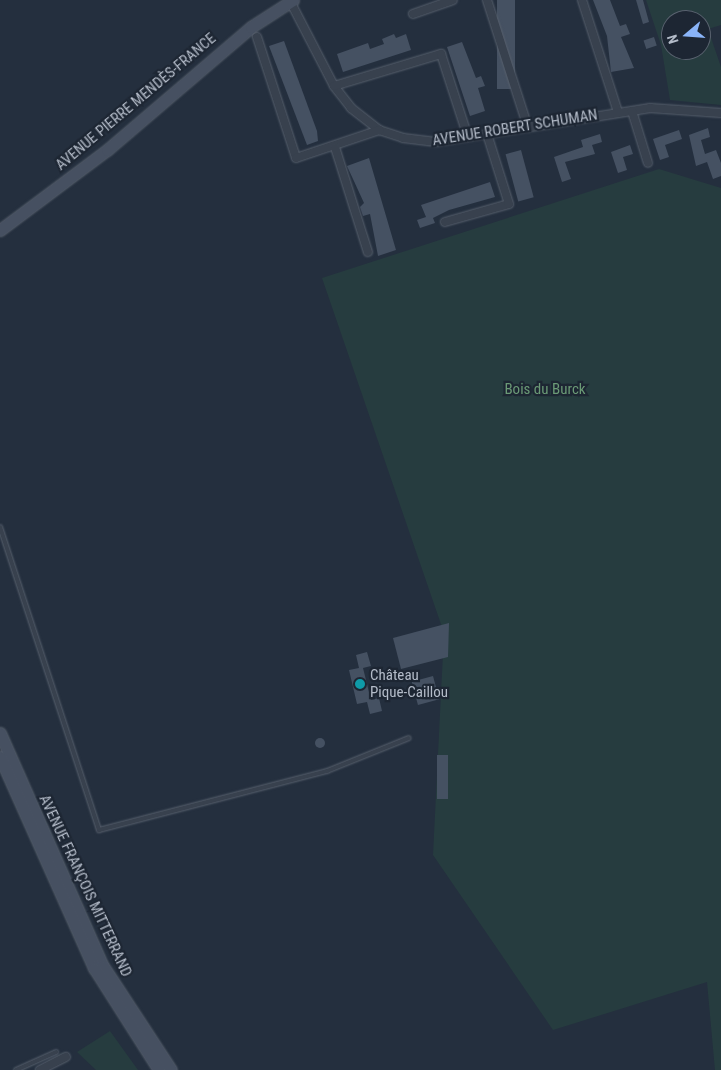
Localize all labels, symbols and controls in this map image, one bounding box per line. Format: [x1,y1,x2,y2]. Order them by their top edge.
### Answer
north arrow [661,10,711,60]
street label: AVENUE PIERRE MENDÈS-FRANCE [52,30,220,174]
text: N [664,33,682,46]
street label: AVENUE ROBERT SCHUMAN [431,106,599,150]
park label: Bois du Burck [504,381,586,399]
place label: Château Pique-Caillou [370,666,448,701]
marker: Château Pique-Caillou [354,678,366,690]
street label: AVENUE FRANÇOIS MITTERRAND [35,792,135,980]

